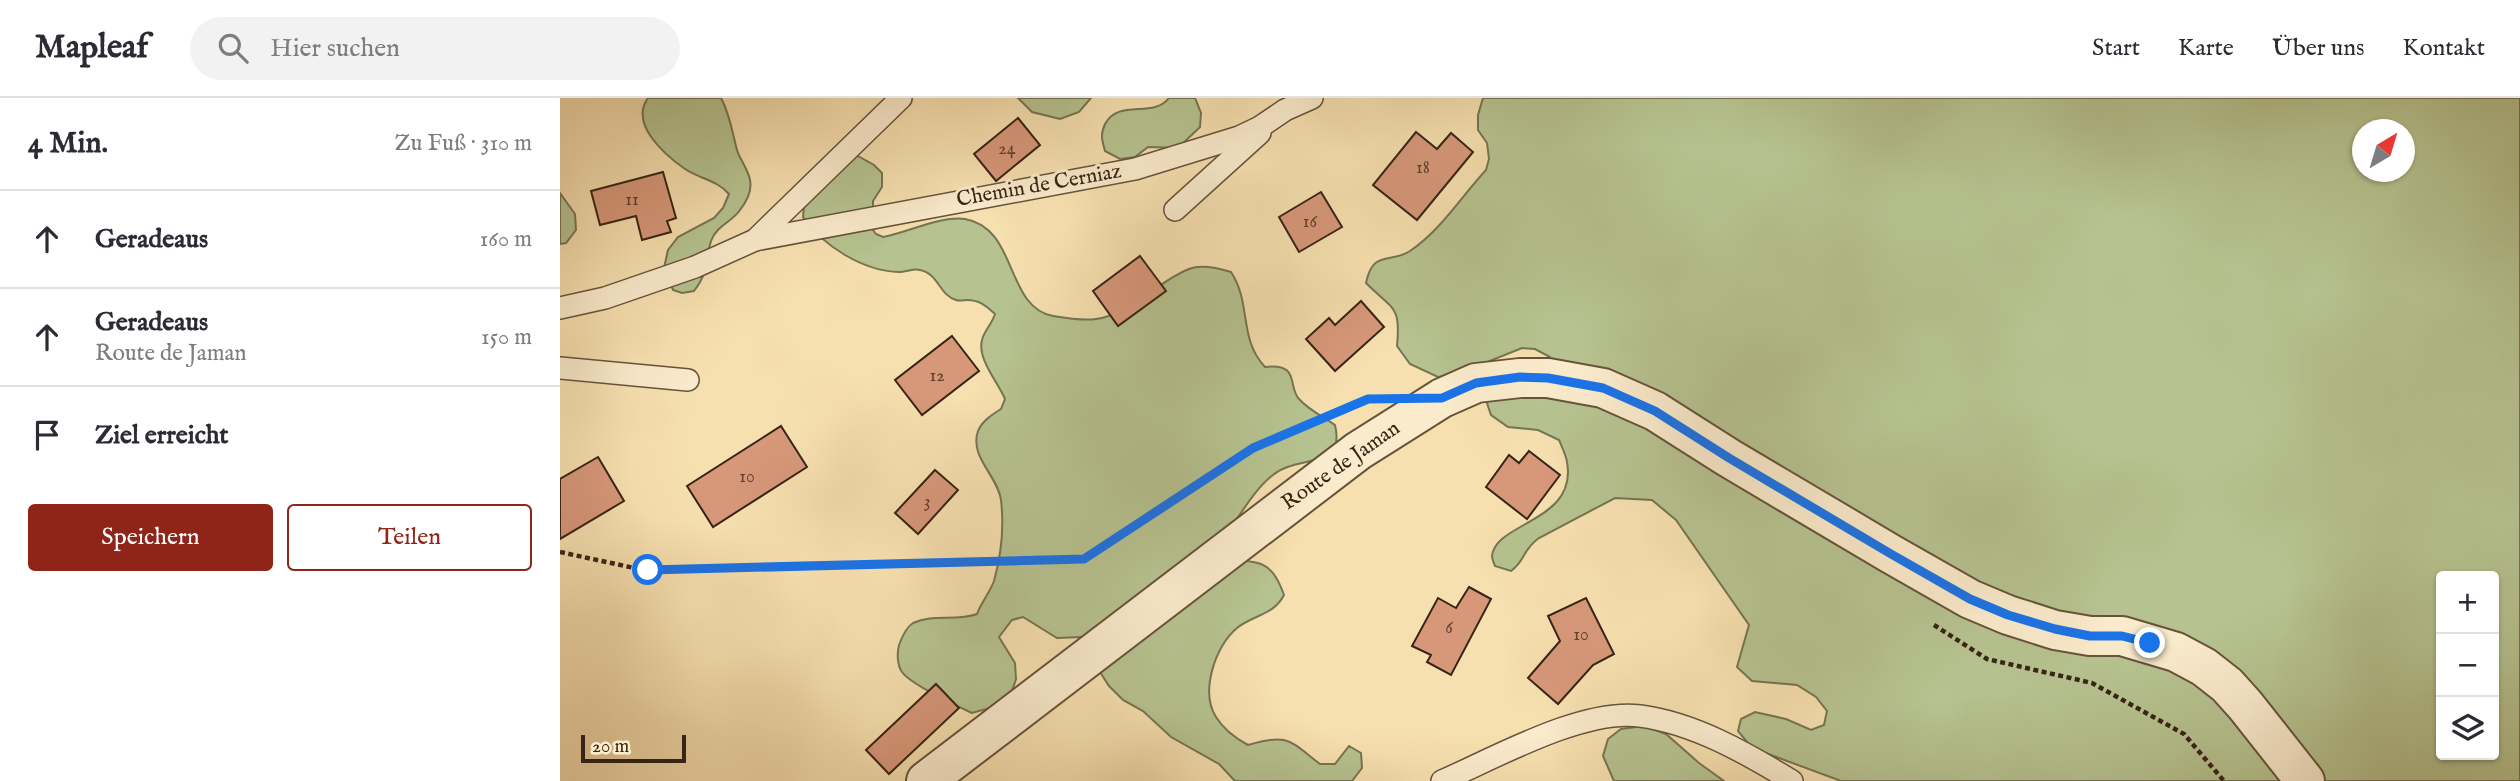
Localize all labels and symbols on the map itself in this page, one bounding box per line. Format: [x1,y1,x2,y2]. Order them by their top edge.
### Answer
north arrow [2352,119,2415,182]
house number: 24 [998,138,1016,161]
house number: 18 [1416,157,1430,180]
street label: Chemin de Cerniaz [955,158,1124,214]
house number: 11 [625,189,639,212]
house number: 16 [1303,211,1318,234]
house number: 12 [929,365,945,388]
street label: Route de Jaman [1277,415,1405,517]
house number: 10 [739,466,755,489]
house number: 3 [924,491,930,514]
route start [632,554,663,585]
house number: 6 [1445,617,1453,640]
house number: 10 [1573,624,1589,647]
route end [2134,627,2165,658]
scale bar [581,732,686,764]

